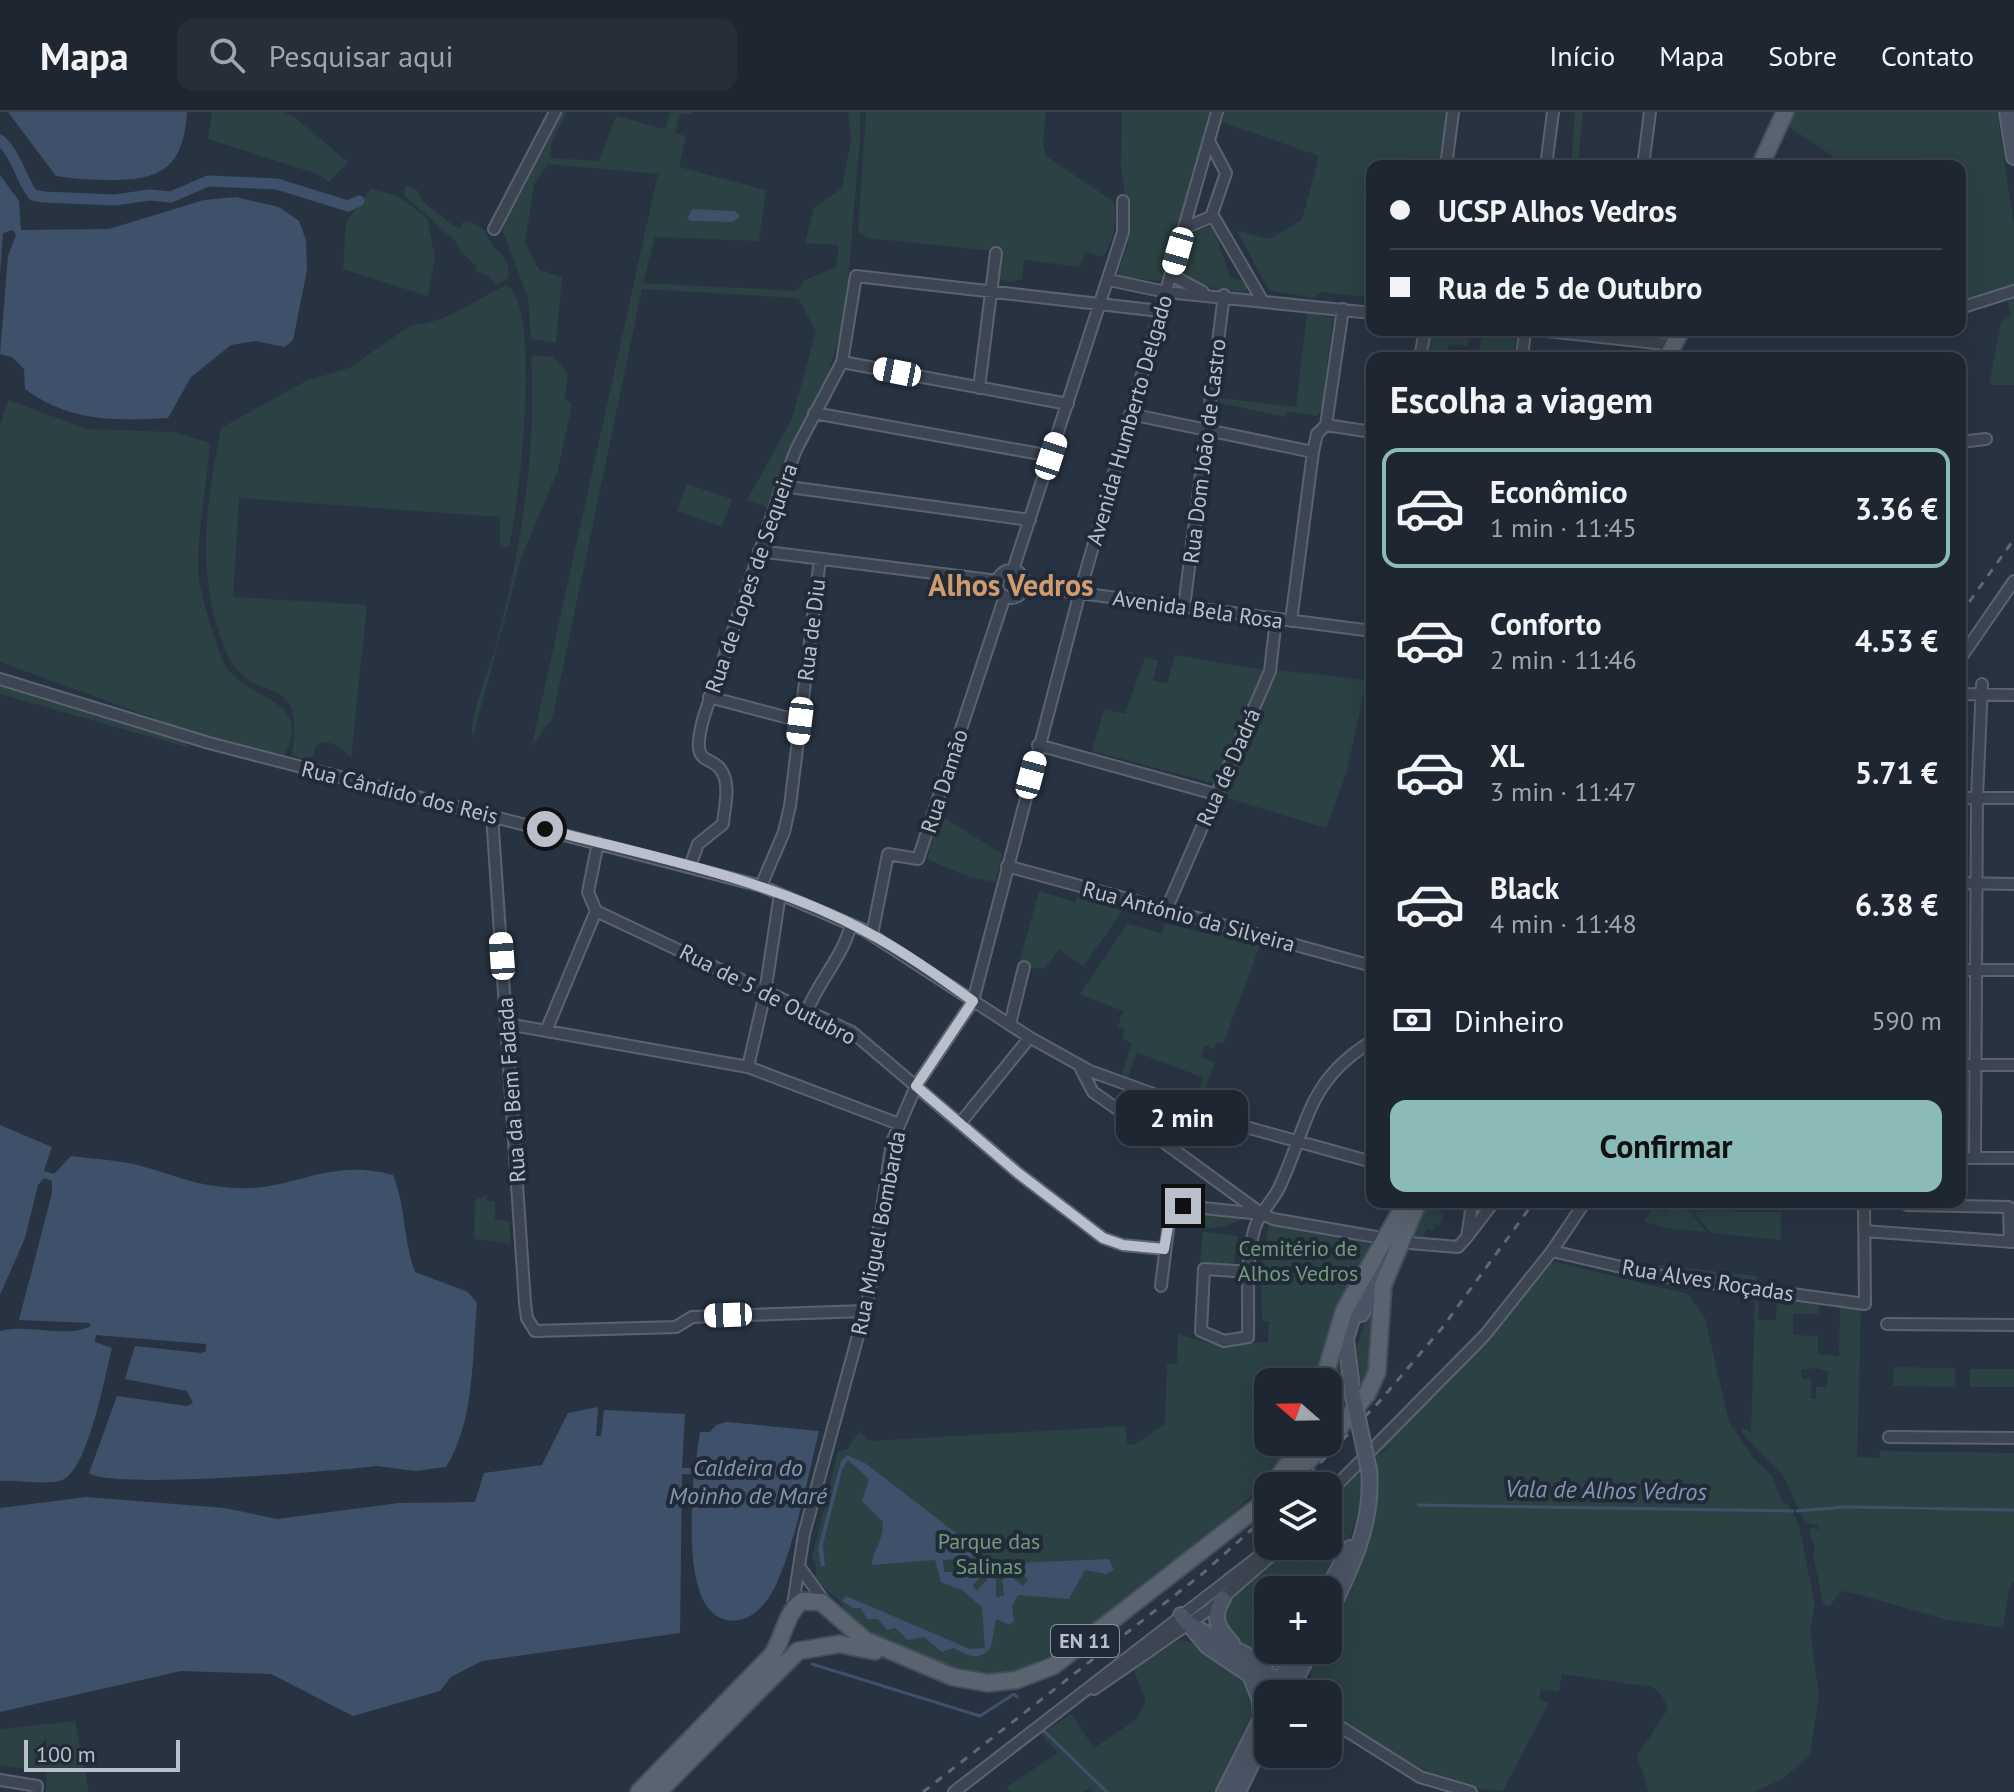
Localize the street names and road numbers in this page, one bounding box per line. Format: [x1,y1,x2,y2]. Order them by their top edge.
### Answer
street label: Avenida Humberto Delgado [1080,292,1178,548]
street label: Rua Dom João de Castro [1176,337,1232,565]
street label: Rua de Lopes de Sequeira [699,459,803,697]
street label: Rua de Diu [791,577,831,683]
street label: Avenida Bela Rosa [1111,583,1285,635]
street label: Rua de Dadrá [1190,704,1266,830]
street label: Rua Damão [914,726,974,836]
street label: Rua Cândido dos Reis [299,754,501,830]
street label: Rua António da Silveira [1080,874,1298,958]
street label: Rua de 5 de Outubro [675,937,861,1051]
street label: Rua da Bem Fadada [491,996,531,1184]
street label: Rua Miguel Bombarda [844,1128,912,1338]
street label: Rua Alves Roçadas [1620,1253,1796,1307]
road number: EN 11 [1051,1625,1119,1657]

